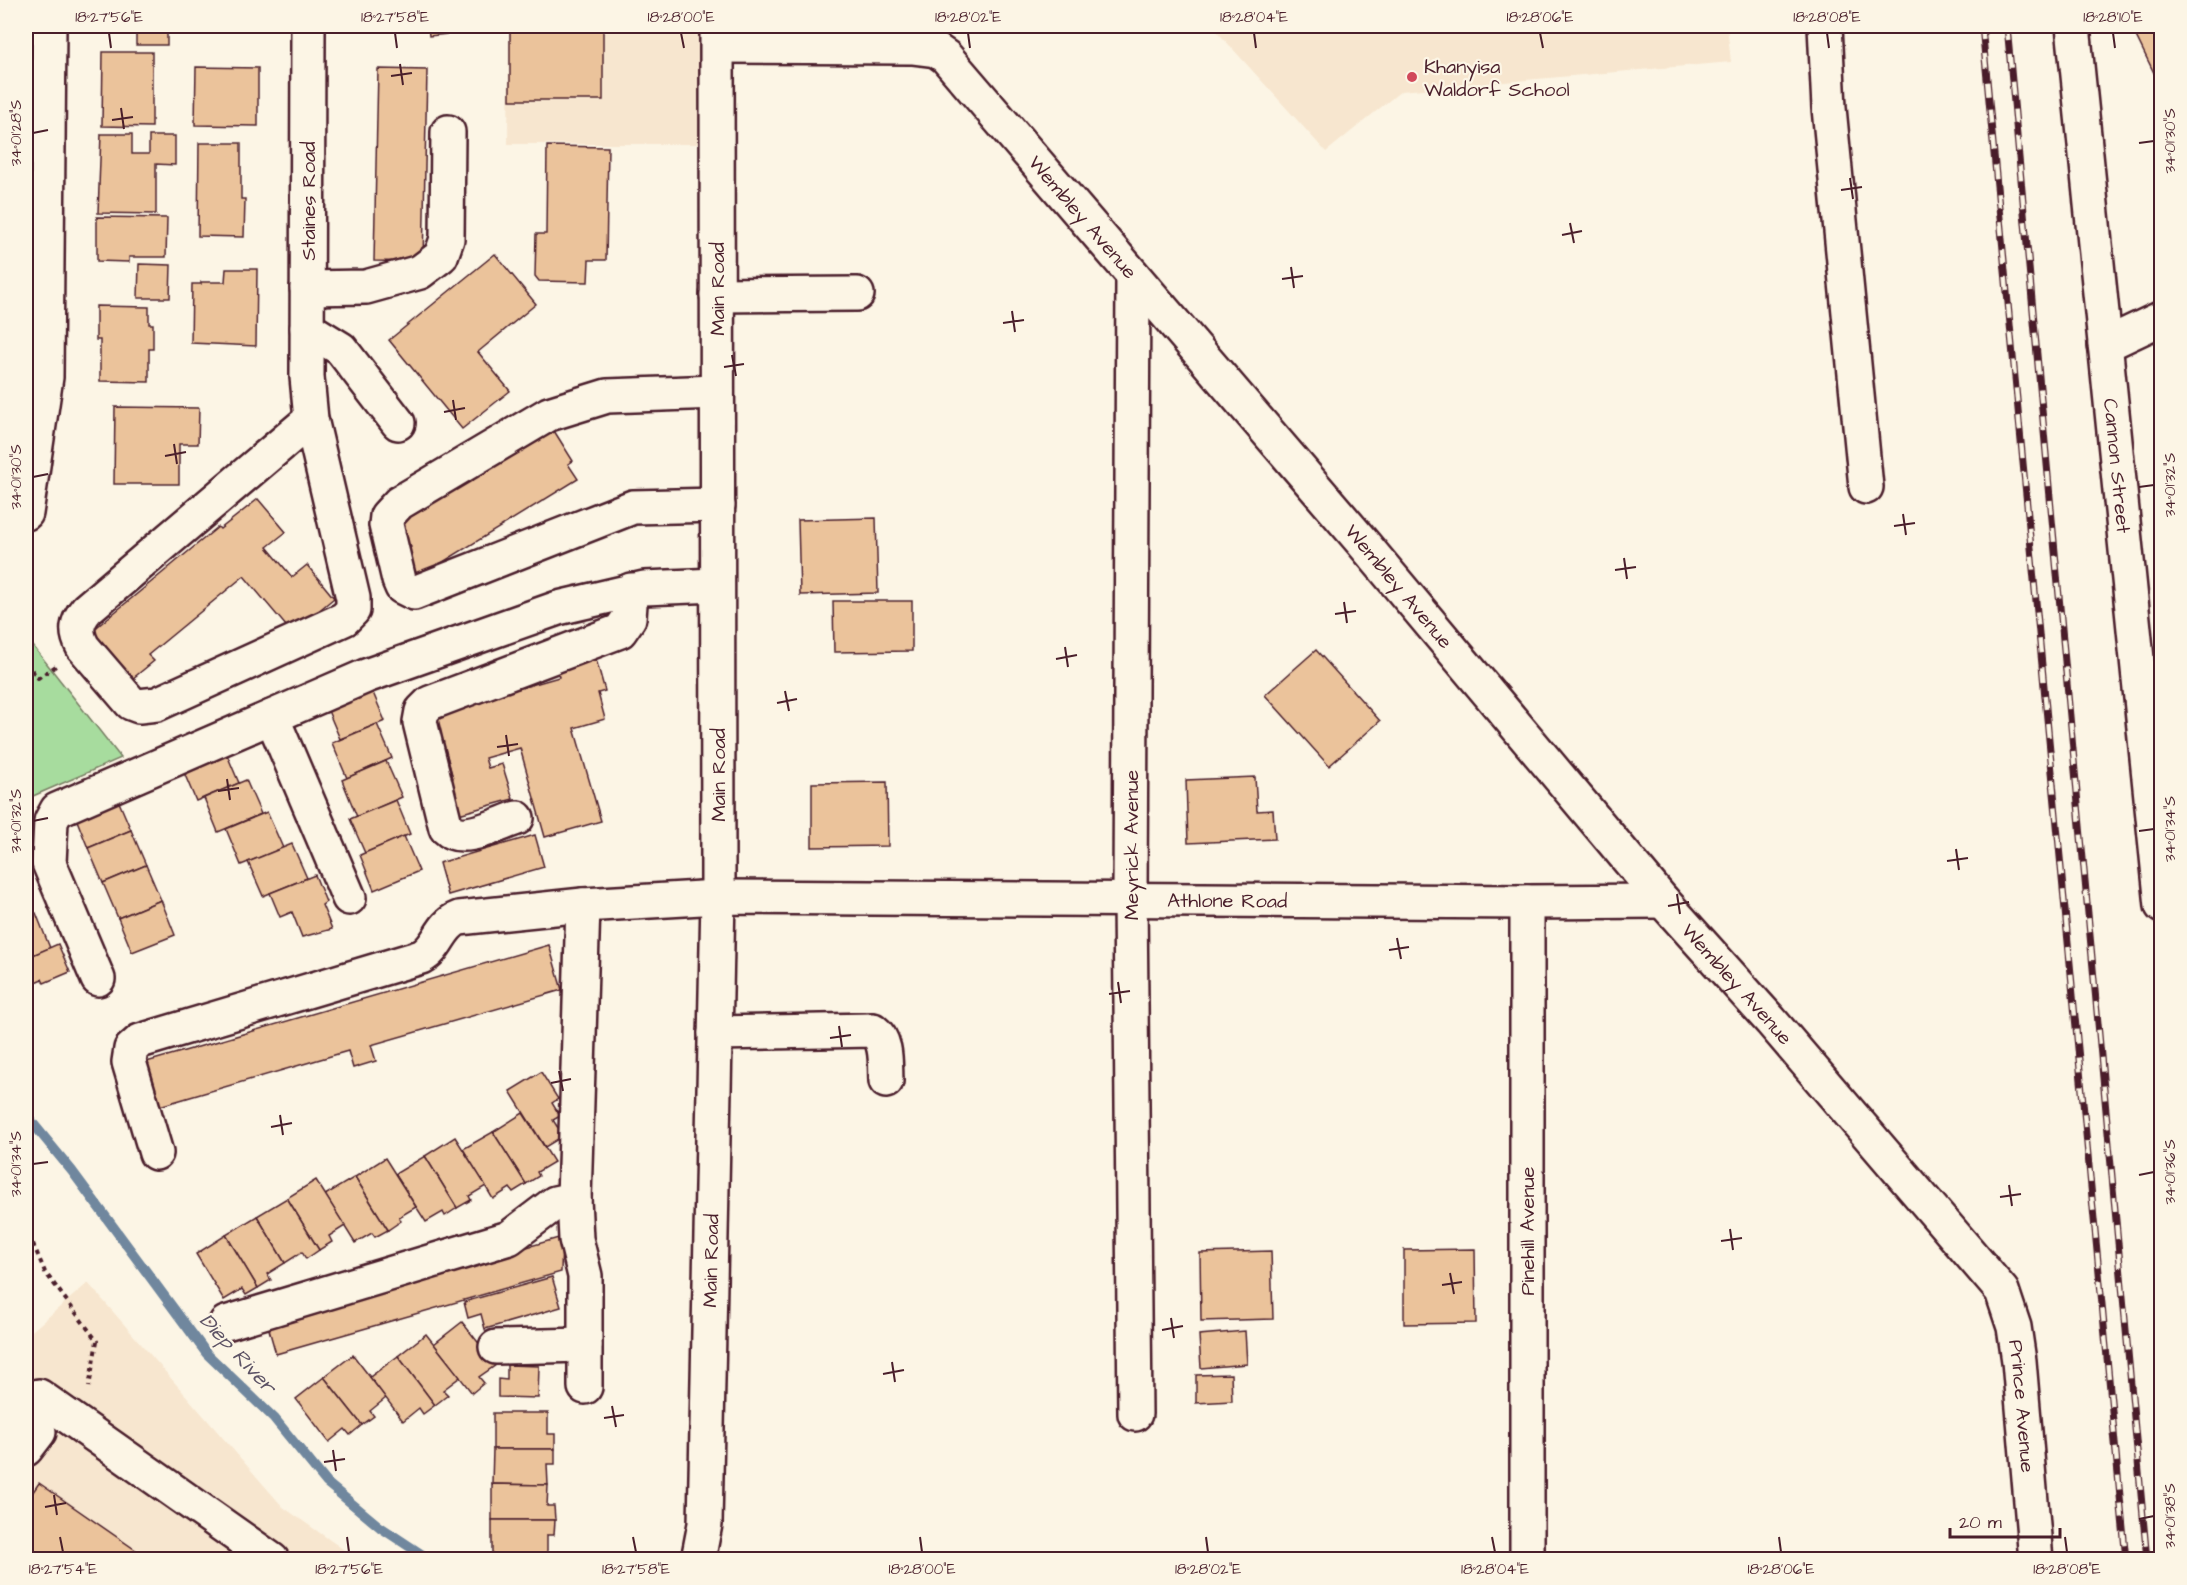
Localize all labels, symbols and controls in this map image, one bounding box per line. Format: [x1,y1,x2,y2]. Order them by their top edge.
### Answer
text: 18°27'56"E [75,7,143,28]
text: 18°27'58"E [361,7,429,28]
text: 18°28'00"E [647,7,715,28]
text: 18°28'02"E [935,7,1001,28]
text: 18°28'04"E [1220,7,1288,28]
text: 18°28'06"E [1507,7,1574,28]
text: 18°28'08"E [1793,7,1861,28]
text: 18°28'10"E [2083,7,2143,28]
place label: Khanyisa Waldorf School [1424,53,1570,104]
marker: Khanyisa Waldorf School [1405,70,1419,84]
text: 34°01'28"S [6,99,27,166]
text: 34°01'30"S [2160,108,2181,174]
street label: Staines Road [295,142,323,260]
street label: Wembley Avenue [1021,150,1143,285]
street label: Main Road [704,242,732,336]
street label: Cannon Street [2096,397,2137,535]
text: 34°01'30"S [6,444,27,510]
text: 34°01'32"S [2160,452,2181,517]
street label: Wembley Avenue [1338,519,1459,655]
street label: Main Road [705,728,733,822]
street label: Meyrick Avenue [1118,770,1147,920]
text: 34°01'32"S [6,788,27,853]
text: 34°01'34"S [2160,796,2181,862]
street label: Athlone Road [1167,887,1287,916]
street label: Wembley Avenue [1675,918,1798,1051]
text: 34°01'34"S [6,1131,27,1197]
text: 34°01'36"S [2160,1139,2181,1205]
street label: Pinehill Avenue [1514,1166,1542,1295]
street label: Main Road [696,1214,726,1308]
water label: Diep River [193,1307,284,1402]
street label: Prince Avenue [2001,1338,2041,1474]
text: 34°01'38"S [2160,1483,2181,1549]
scale bar [1950,1501,2060,1539]
text: 20 m [1959,1510,2002,1535]
text: 18°27'54"E [29,1559,97,1580]
text: 18°27'56"E [315,1559,383,1580]
text: 18°27'58"E [602,1559,670,1580]
text: 18°28'00"E [888,1559,956,1580]
text: 18°28'02"E [1175,1559,1241,1580]
text: 18°28'04"E [1461,1559,1529,1580]
text: 18°28'06"E [1748,1559,1815,1580]
text: 18°28'08"E [2033,1559,2101,1580]

